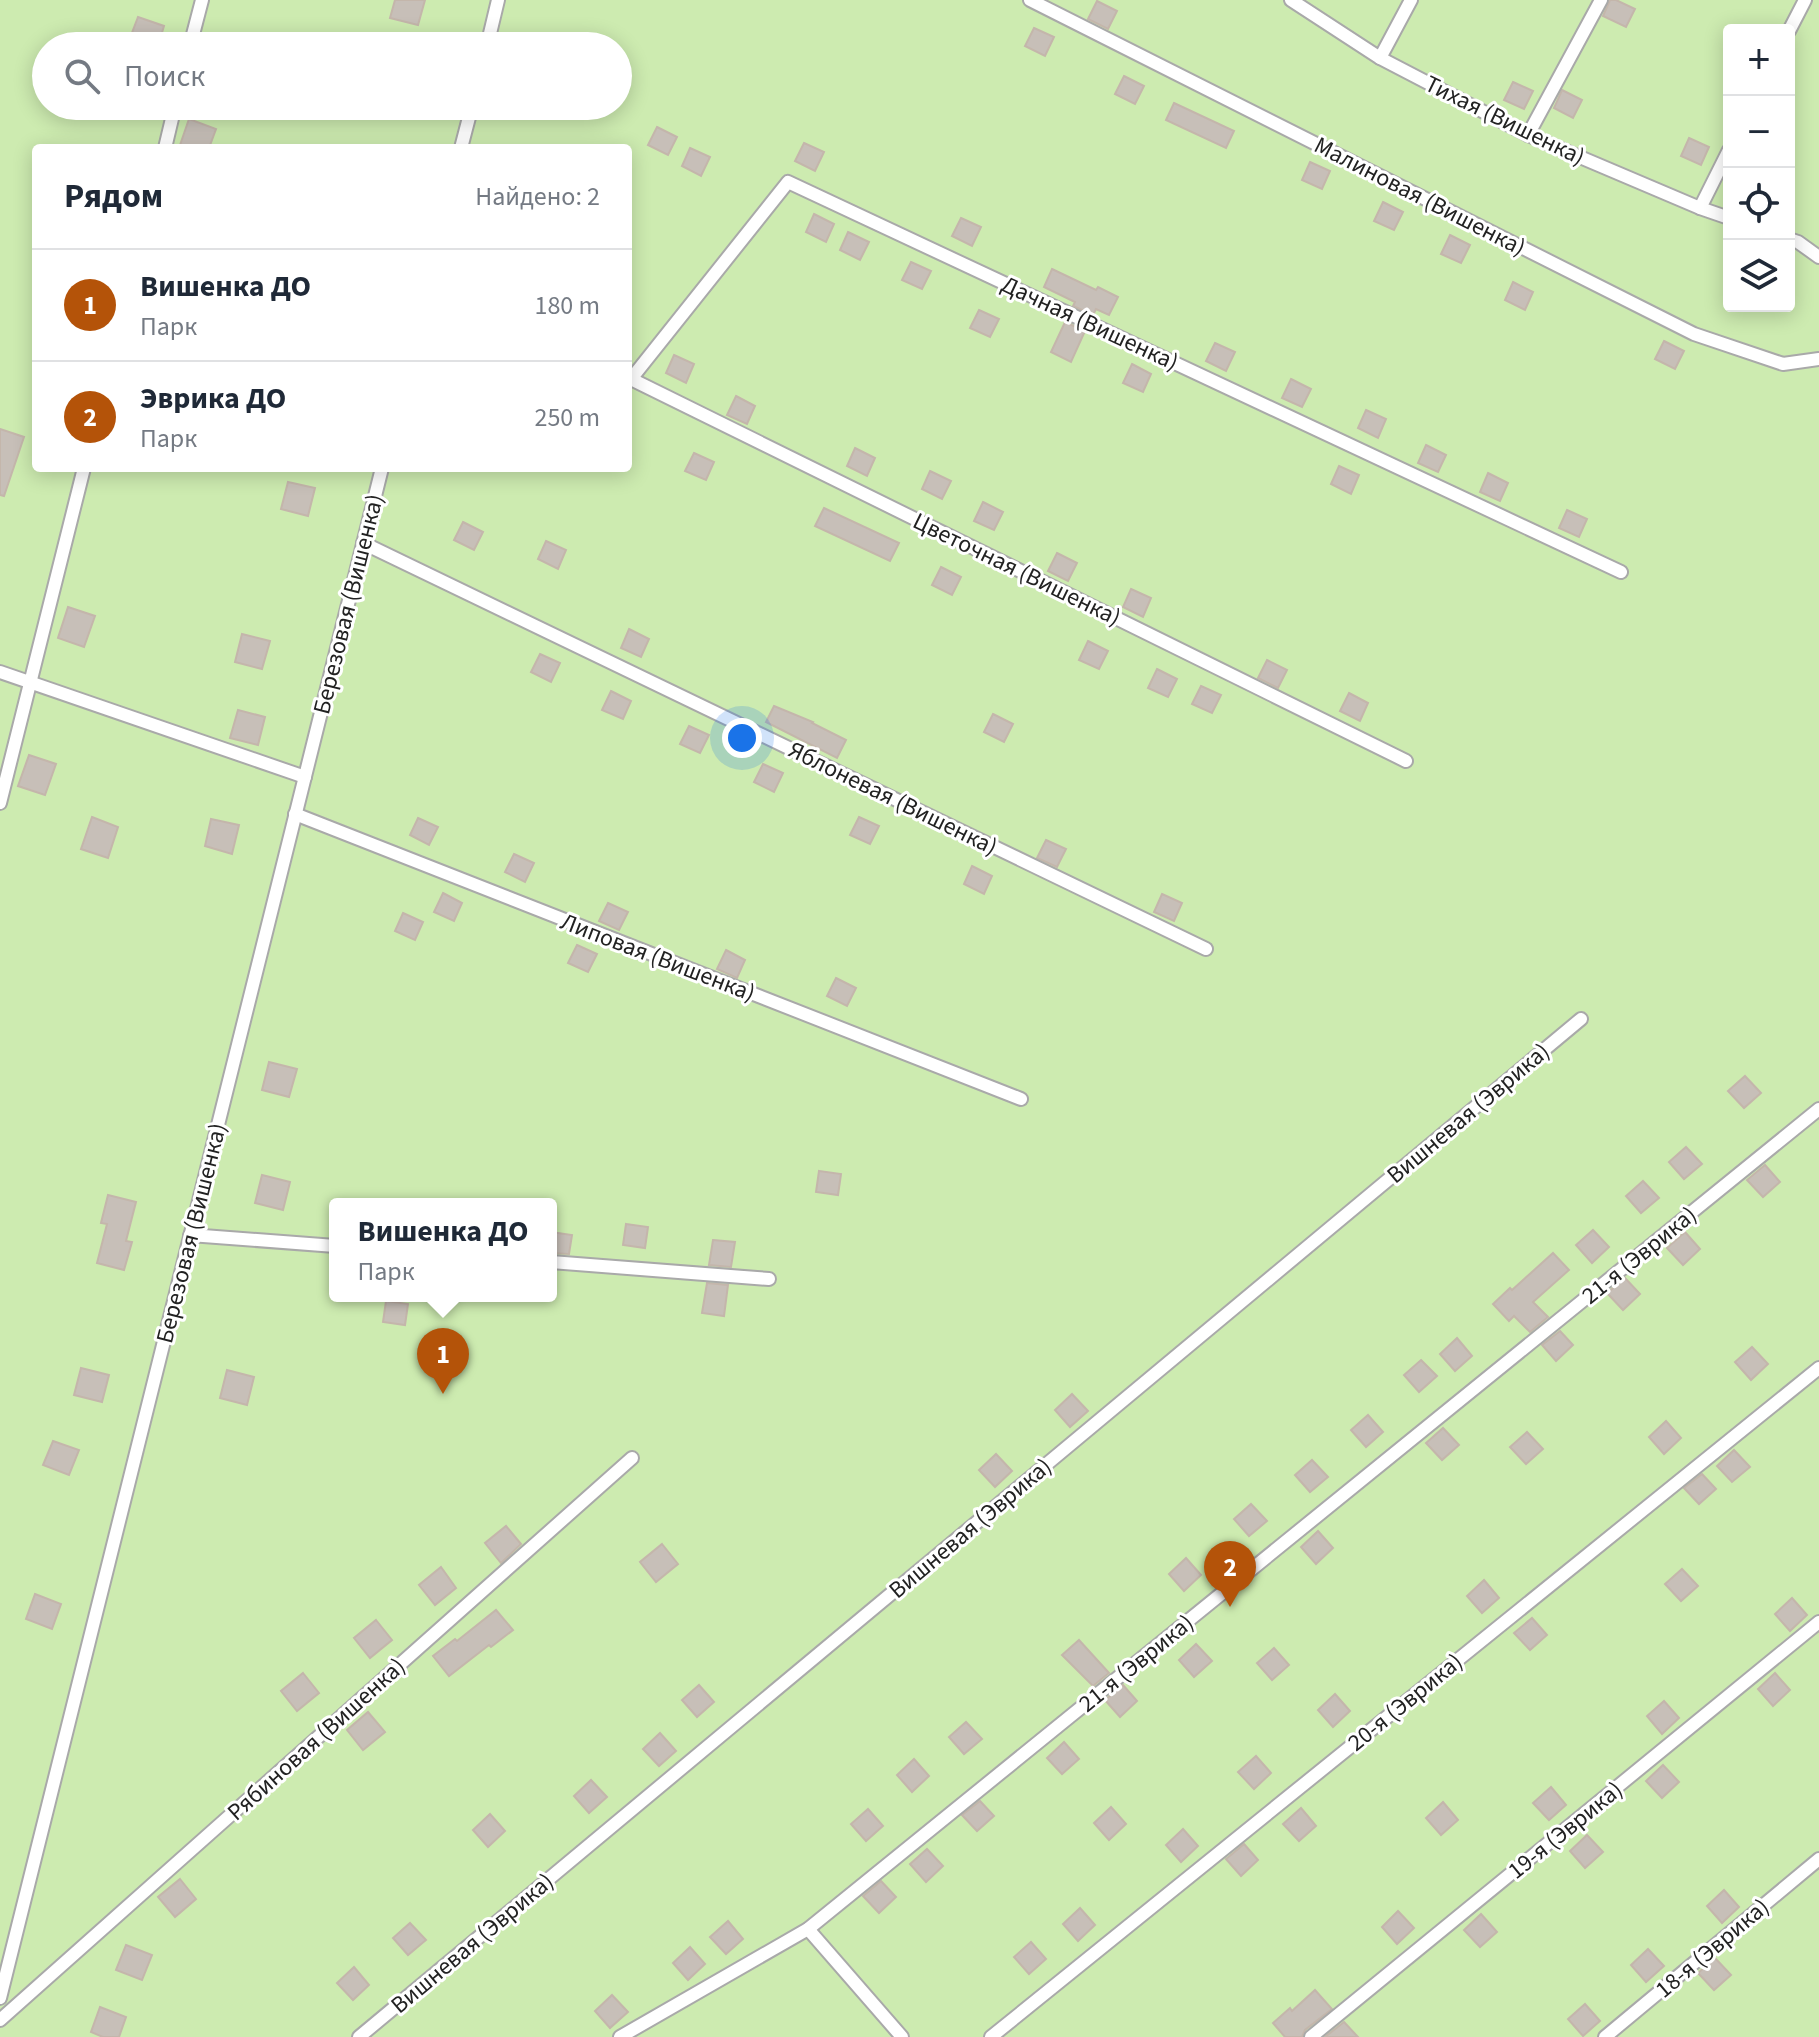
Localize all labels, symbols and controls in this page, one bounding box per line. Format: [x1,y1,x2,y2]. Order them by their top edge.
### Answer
map controls [1723,24,1795,312]
button: + [1723,24,1795,96]
search box [32,32,632,120]
icon: search [60,54,104,98]
text: Поиск [124,55,205,98]
street label: Тихая (Вишенка) [1419,67,1591,174]
button: − [1723,96,1795,168]
street label: Малиновая (Вишенка) [1308,128,1532,265]
button: locate [1723,168,1795,240]
text: Рядом [64,172,163,221]
text: Найдено: 2 [475,178,600,215]
button: layers [1723,240,1795,312]
text: Вишенка ДО [140,265,311,308]
street label: Дачная (Вишенка) [995,267,1184,380]
text: 1 [83,287,97,324]
text: 180 m [534,287,600,324]
text: Парк [140,308,197,345]
text: Эврика ДО [140,377,286,420]
text: 2 [83,399,97,436]
text: 250 m [534,399,600,436]
text: Парк [140,420,197,457]
street label: Березовая (Вишенка) [304,490,393,718]
street label: Цветочная (Вишенка) [907,504,1127,635]
your location [722,718,762,758]
street label: Яблоневая (Вишенка) [782,733,1003,864]
street label: Липовая (Вишенка) [556,904,760,1011]
street label: Вишневая (Эврика) [1379,1035,1558,1192]
street label: Березовая (Вишенка) [147,1119,236,1347]
popup [329,1198,557,1302]
street label: 21-я (Эврика) [1574,1198,1704,1313]
text: Вишенка ДО [358,1210,529,1253]
text: Парк [358,1253,415,1290]
pin: 1 [417,1328,469,1394]
street label: Вишневая (Эврика) [881,1450,1060,1607]
pin: 2 [1204,1541,1256,1607]
street label: 21-я (Эврика) [1071,1606,1201,1721]
street label: 20-я (Эврика) [1340,1645,1470,1760]
street label: Рябиновая (Вишенка) [219,1650,413,1829]
street label: 19-я (Эврика) [1500,1773,1630,1888]
street label: Вишневая (Эврика) [383,1865,562,2022]
street label: 18-я (Эврика) [1648,1890,1777,2007]

